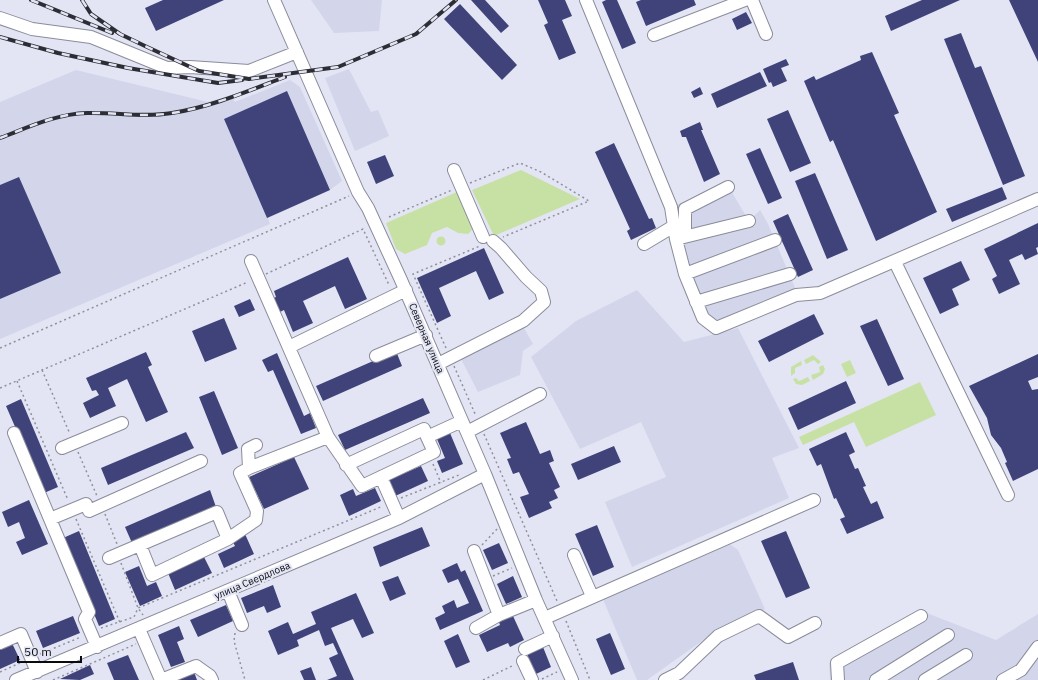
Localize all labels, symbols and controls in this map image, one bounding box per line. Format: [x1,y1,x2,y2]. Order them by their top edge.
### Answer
street label: Северная улица [406,301,447,376]
street label: улица Свердлова [212,558,293,602]
scale bar [18,638,81,664]
text: 50 m [24,644,52,659]

